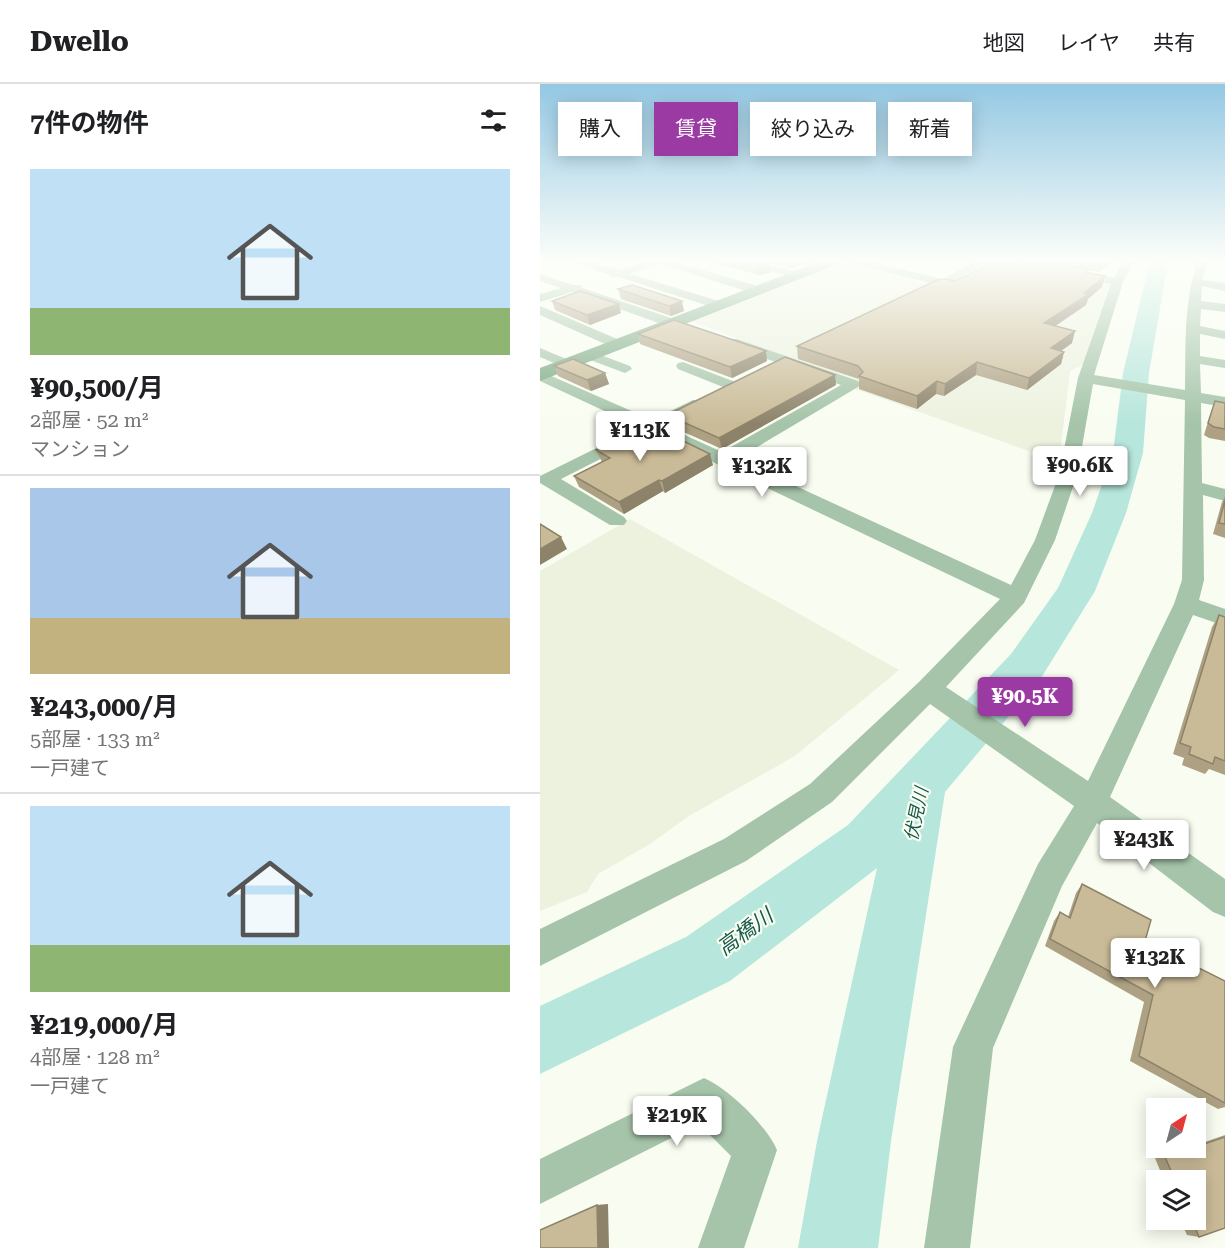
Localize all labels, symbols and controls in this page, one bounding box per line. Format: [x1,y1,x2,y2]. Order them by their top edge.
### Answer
text: Dwello [30,25,129,58]
text: 地図 [983,31,1025,55]
text: レイヤ [1058,31,1120,55]
text: 共有 [1153,31,1195,55]
chip: 購入 [558,102,642,156]
chip: 賃貸 [654,102,738,156]
chip: 絞り込み [750,102,876,156]
chip: 新着 [888,102,972,156]
icon: filters [477,104,510,137]
text: 7件の物件 [30,108,149,138]
icon: home [216,208,324,316]
text: ¥90,500/月 [30,373,164,403]
text: 2部屋 · 52 m² [30,408,149,432]
pin: ¥113K [598,411,682,462]
text: ¥113K [610,418,670,442]
text: マンション [30,437,130,461]
pin: ¥90.6K [1031,446,1129,497]
pin: ¥132K [720,447,804,498]
text: ¥90.6K [1047,453,1113,477]
text: ¥132K [732,454,792,478]
icon: home [216,527,324,635]
pin: ¥90.5K [976,677,1074,728]
text: ¥90.5K [992,684,1058,708]
text: ¥243,000/月 [30,692,178,722]
text: 5部屋 · 133 m² [30,727,160,751]
text: 一戸建て [30,756,110,780]
water label: 伏見川 [900,783,932,843]
pin: ¥243K [1102,820,1186,871]
text: ¥243K [1114,827,1174,851]
icon: home [216,845,324,953]
water label: 高橋川 [712,903,779,960]
pin: ¥132K [1113,938,1197,989]
text: ¥132K [1125,945,1185,969]
text: ¥219,000/月 [30,1010,178,1040]
text: 4部屋 · 128 m² [30,1045,160,1069]
text: 一戸建て [30,1074,110,1098]
pin: ¥219K [635,1096,719,1147]
north arrow [1146,1098,1206,1158]
map controls [1146,1098,1206,1230]
text: ¥219K [647,1103,707,1127]
button: layers [1146,1170,1206,1230]

